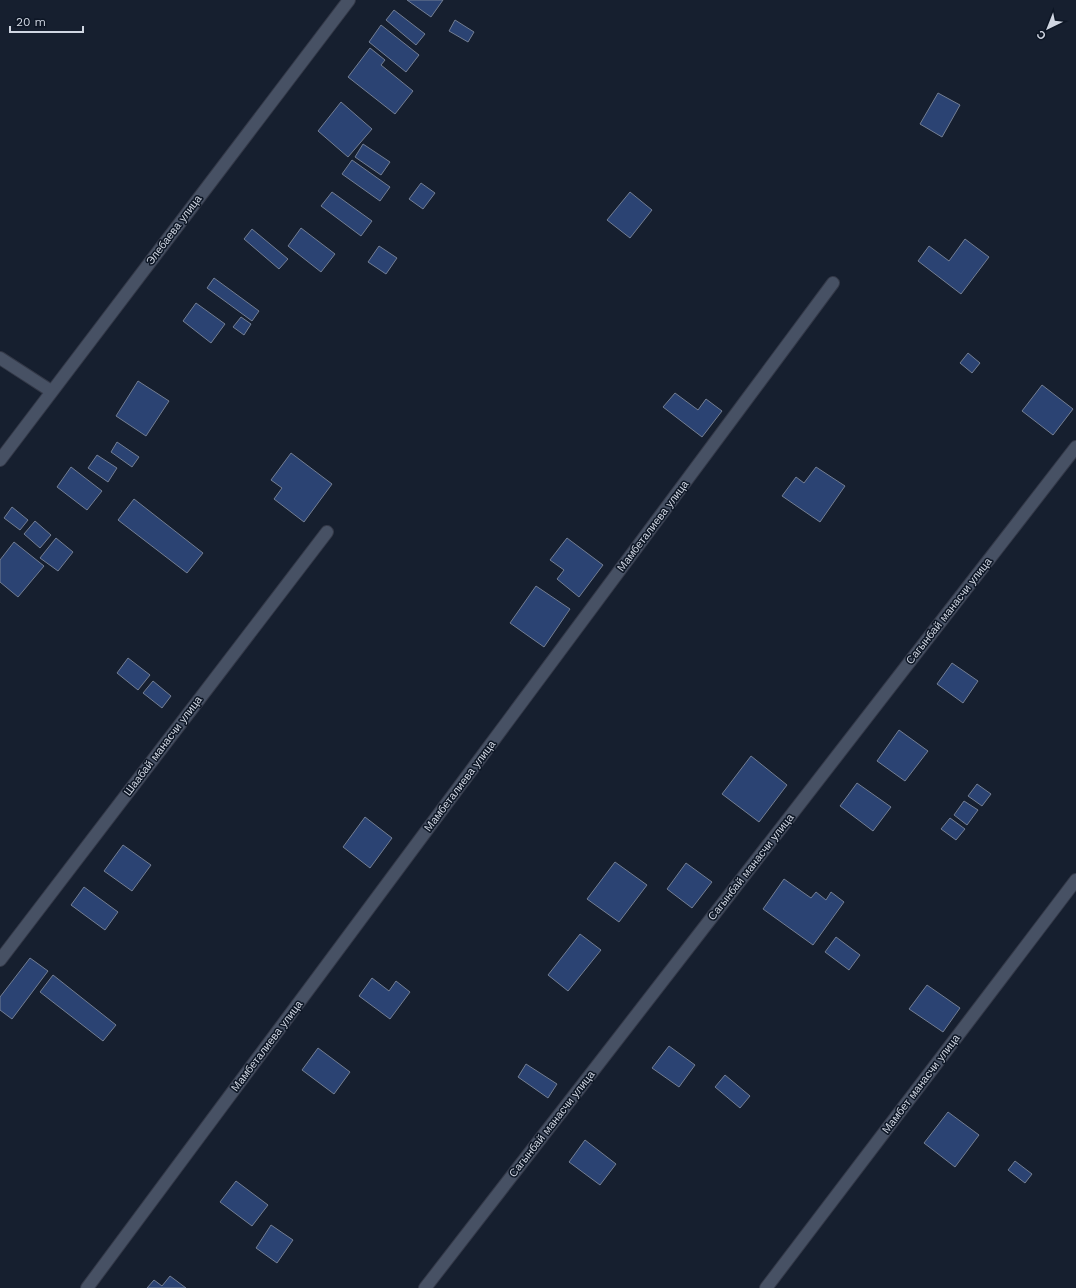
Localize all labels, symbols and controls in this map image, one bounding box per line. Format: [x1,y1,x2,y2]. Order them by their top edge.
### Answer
scale bar [10,8,83,34]
north arrow [1028,8,1068,48]
text: 20 m [16,15,46,29]
text: С [1034,27,1049,42]
street label: Элебаева улица [144,192,205,267]
street label: Мамбеталиева улица [615,477,692,574]
street label: Сагынбай манасчи улица [903,555,995,667]
street label: Шаабай манасчи улица [121,693,205,798]
street label: Мамбеталиева улица [422,737,499,834]
street label: Сагынбай манасчи улица [705,811,797,923]
street label: Мамбеталиева улица [229,997,306,1094]
street label: Мамбет манасчи улица [879,1031,963,1136]
street label: Сагынбай манасчи улица [506,1068,598,1180]

